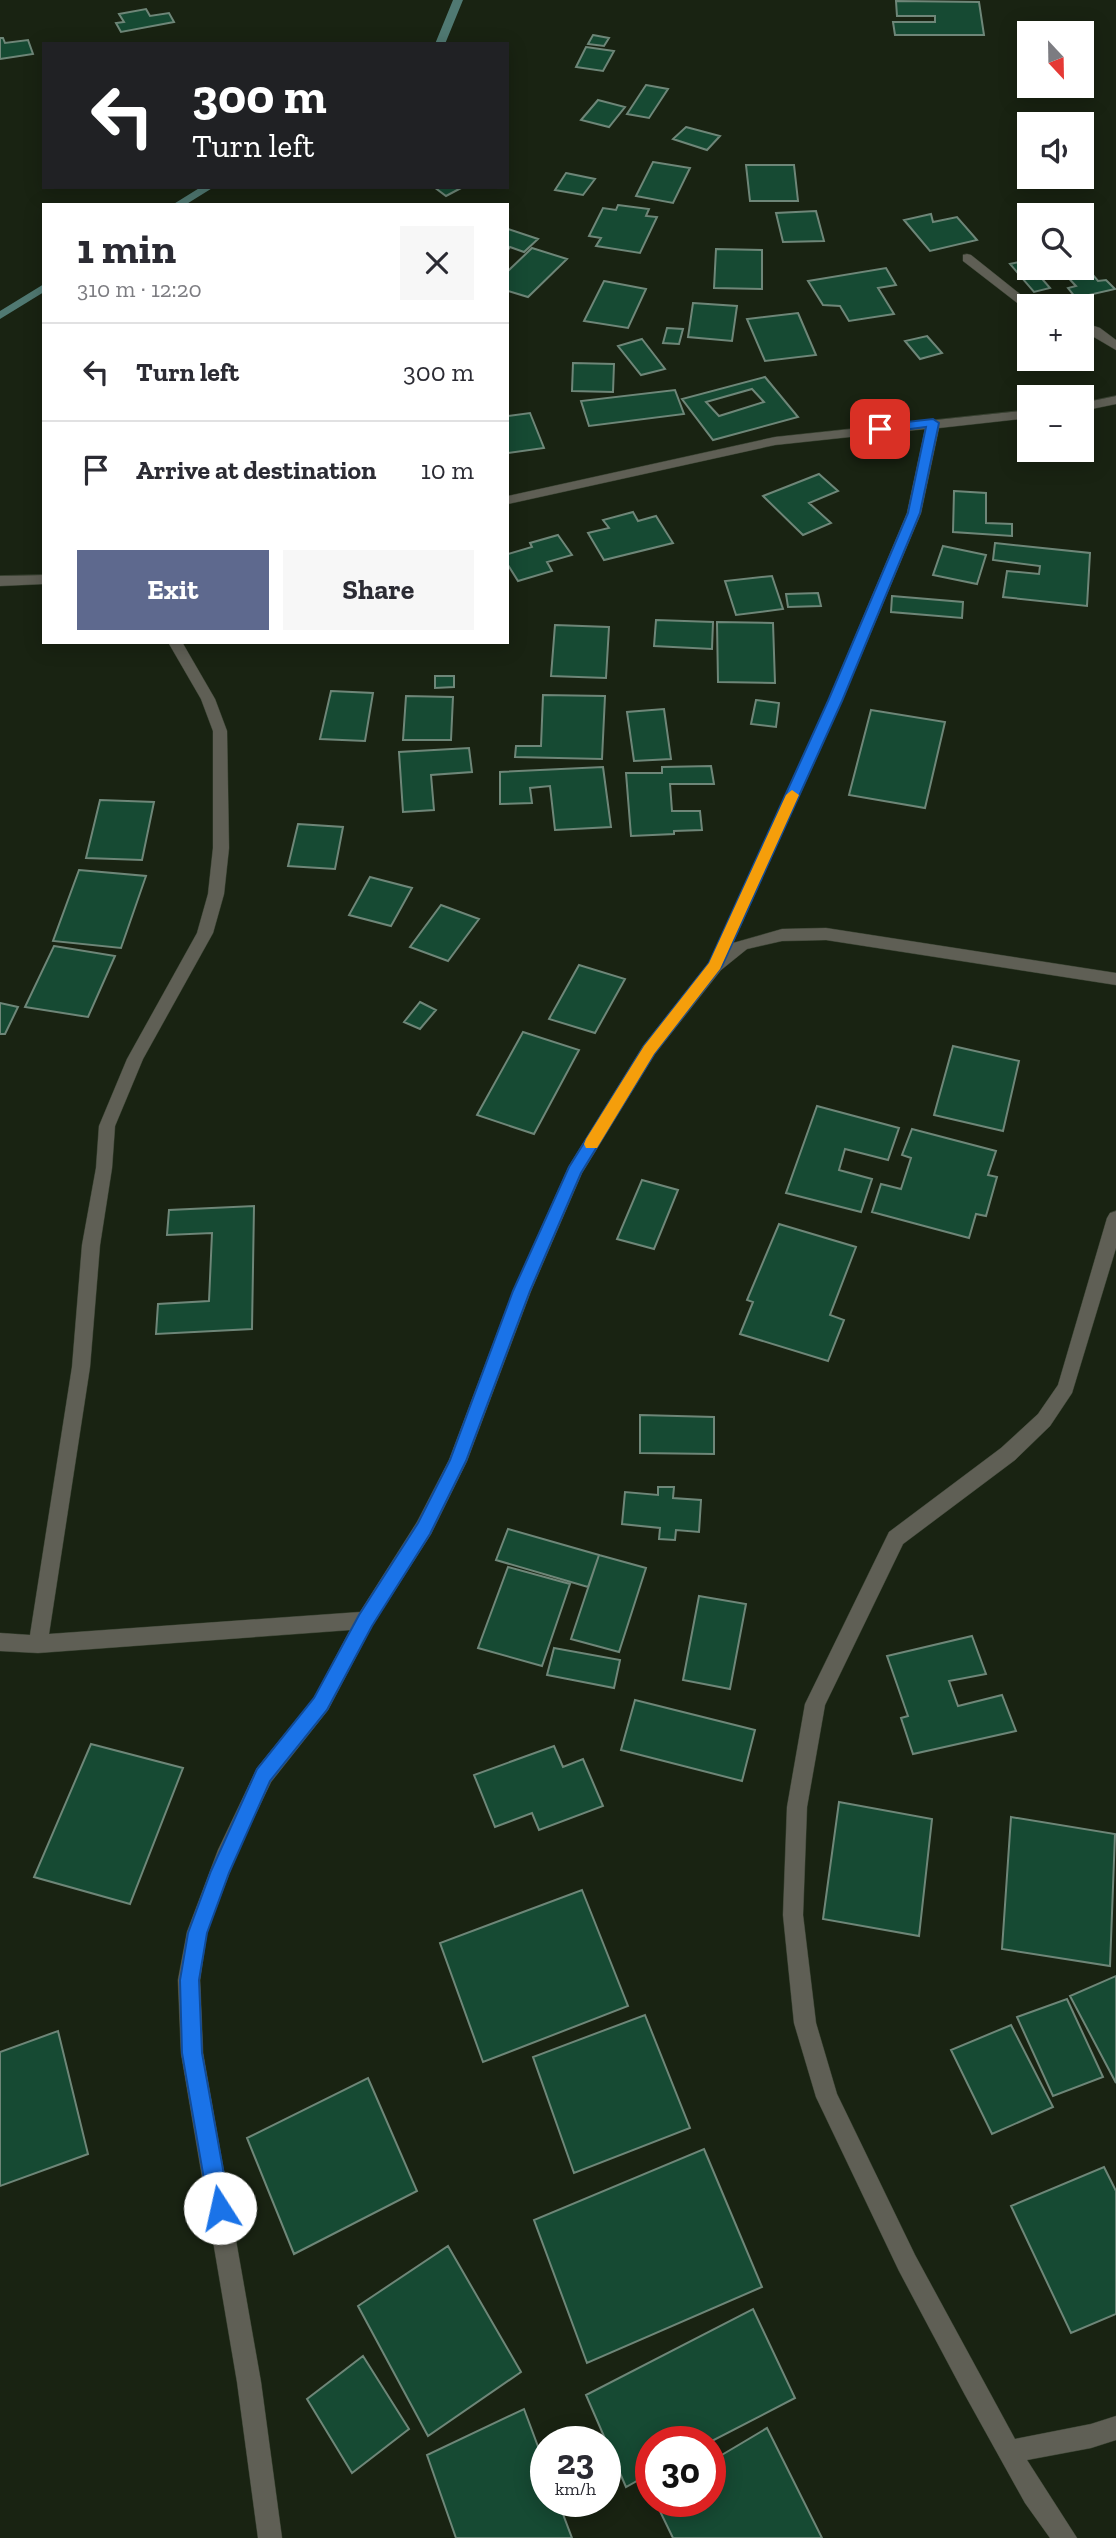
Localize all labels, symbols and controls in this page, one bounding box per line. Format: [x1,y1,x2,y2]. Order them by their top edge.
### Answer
north arrow [1017,21,1094,98]
map controls [1017,21,1094,462]
text: 300 m [192,67,327,126]
icon: left [77,70,168,161]
button: sound [1017,112,1094,189]
text: Turn left [192,127,314,165]
button: search [1017,203,1094,280]
text: 1 min [77,223,176,274]
button: close [400,226,474,300]
text: 310 m · 12:20 [77,275,202,303]
button: + [1017,294,1094,371]
icon: left [77,353,115,391]
text: Turn left [136,356,239,388]
text: 300 m [403,356,474,388]
button: − [1017,385,1094,462]
pin [850,399,910,459]
icon: arrive [861,410,899,448]
icon: arrive [77,451,115,489]
text: Arrive at destination [136,454,376,486]
text: 10 m [421,454,474,486]
button: Exit [77,550,269,630]
button: Share [283,550,474,630]
position arrow [183,2171,257,2245]
speed limit sign: 30 [635,2426,726,2517]
text: 23 [557,2441,594,2483]
text: km/h [555,2478,596,2500]

